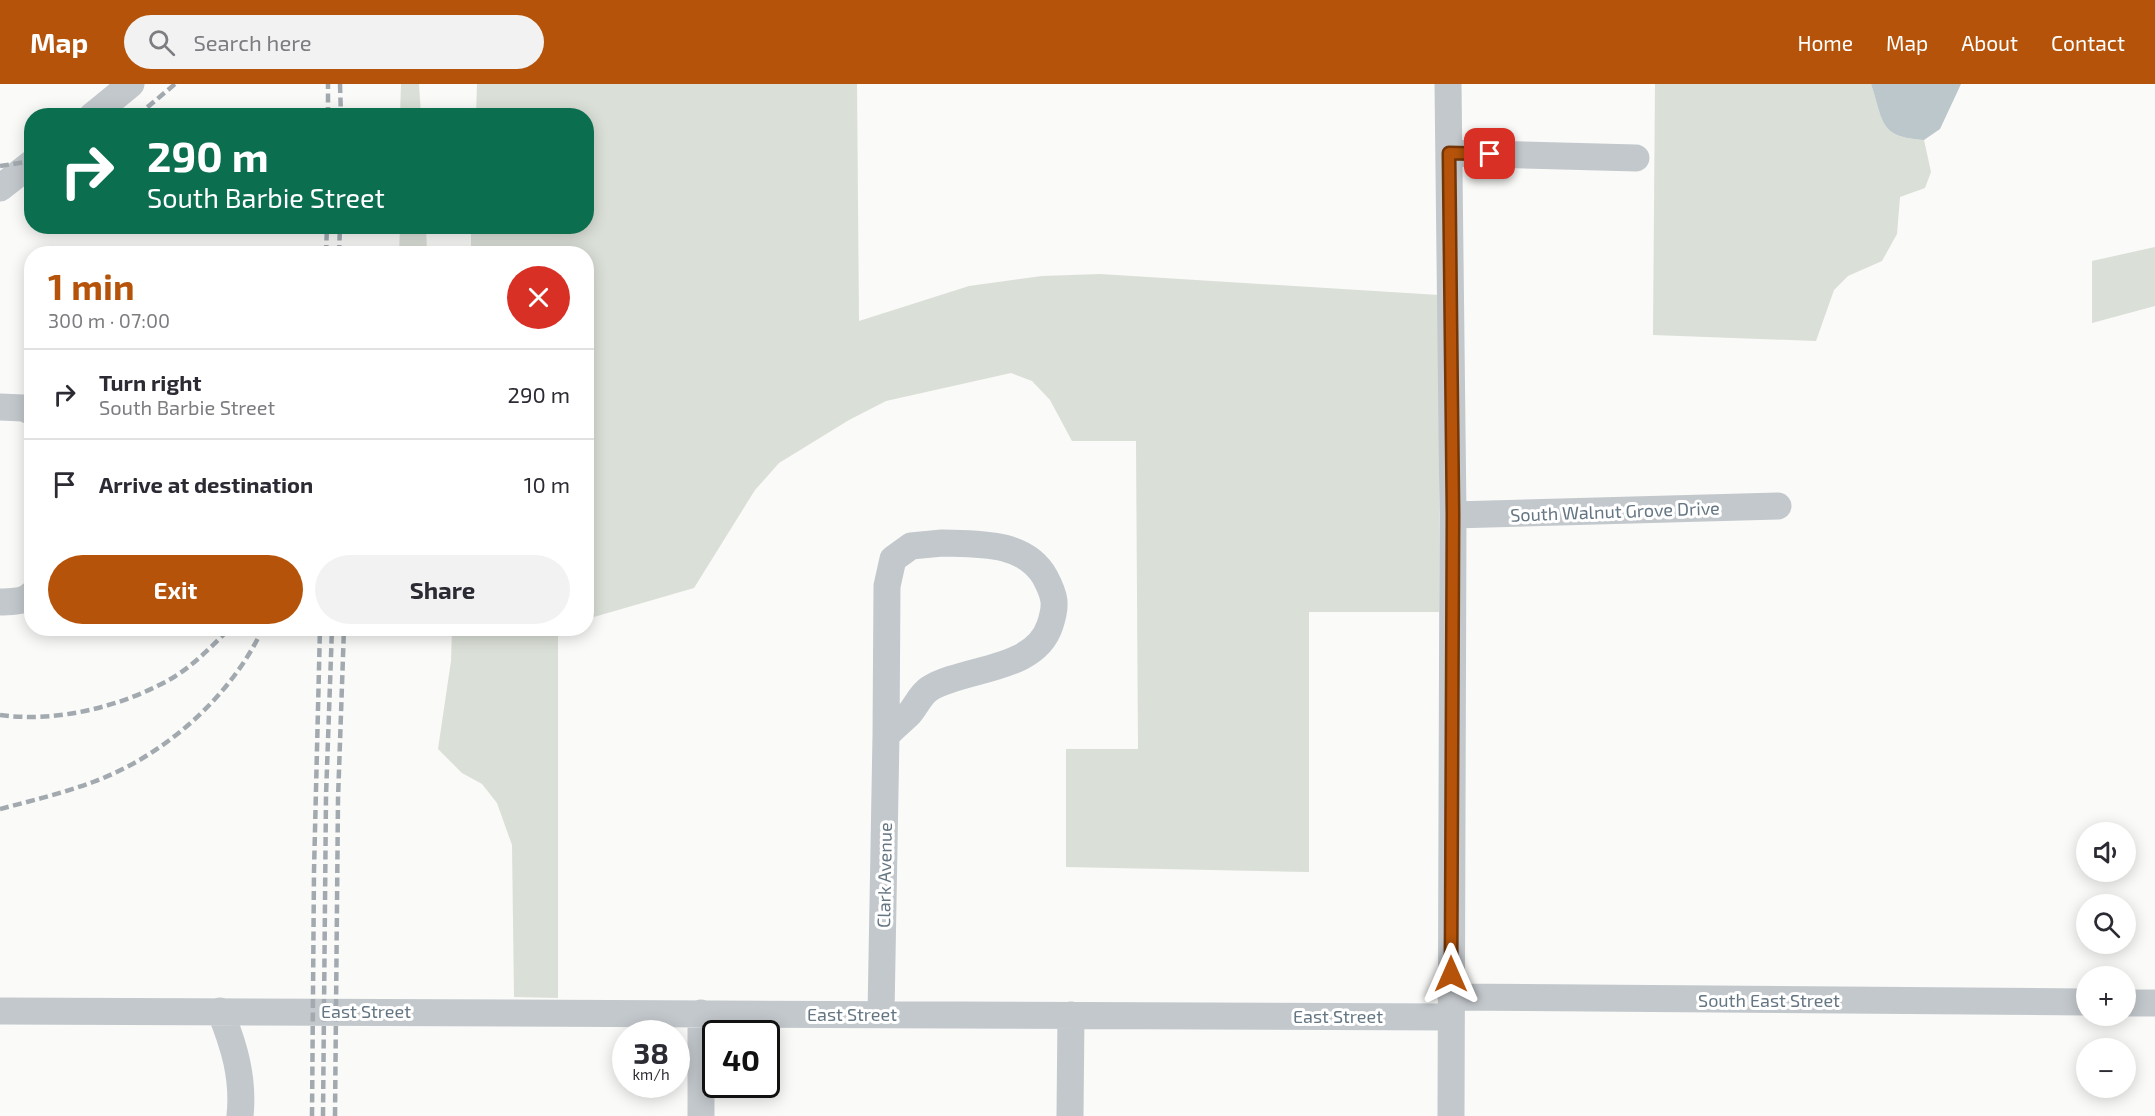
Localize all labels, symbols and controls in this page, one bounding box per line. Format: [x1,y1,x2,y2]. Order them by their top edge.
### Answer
search box [124,15,544,69]
text: Map [30,25,88,59]
icon: search [145,26,178,59]
text: Search here [193,29,312,55]
text: Home [1797,30,1853,55]
text: Map [1886,30,1928,55]
text: About [1961,30,2018,55]
text: Contact [2051,30,2125,55]
pin [1464,128,1515,179]
text: 290 m [147,130,269,180]
icon: right [48,132,126,210]
icon: arrive [1473,137,1506,170]
text: South Barbie Street [147,181,385,213]
text: 1 min [48,264,135,307]
button: close [507,266,570,329]
text: 300 m · 07:00 [48,308,170,332]
text: Turn right [99,369,201,395]
icon: right [48,378,81,411]
text: 290 m [508,381,570,407]
text: South Barbie Street [99,395,275,419]
icon: arrive [48,468,81,501]
text: Arrive at destination [99,471,313,497]
text: 10 m [524,471,570,497]
street label: South Walnut Grove Drive [1510,496,1720,526]
button: Exit [48,555,303,624]
button: Share [315,555,570,624]
street label: Clark Avenue [872,822,896,928]
map controls [2076,822,2136,1098]
button: sound [2076,822,2136,882]
button: search [2076,894,2136,954]
position arrow [1419,942,1483,1006]
button: + [2076,966,2136,1026]
street label: South East Street [1698,989,1840,1011]
street label: East Street [321,1000,411,1022]
street label: East Street [807,1003,897,1025]
street label: East Street [1293,1005,1383,1027]
speed limit sign: 40 [702,1020,780,1098]
text: 38 [633,1034,669,1070]
button: − [2076,1038,2136,1098]
text: km/h [632,1065,670,1083]

